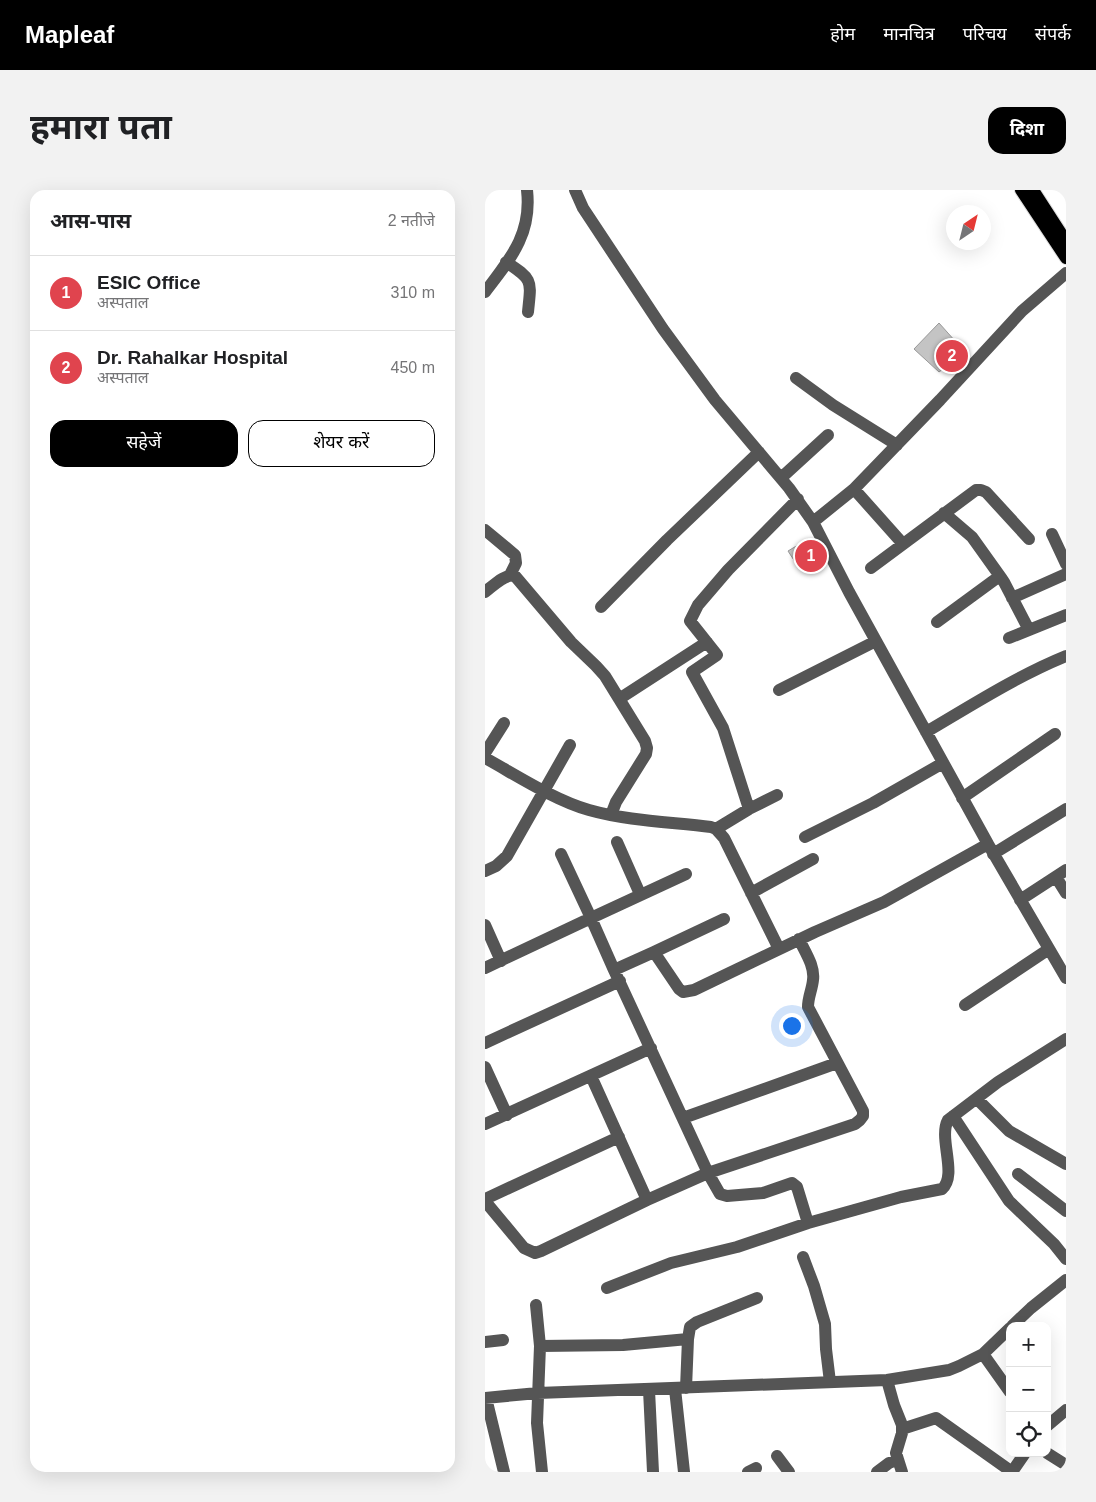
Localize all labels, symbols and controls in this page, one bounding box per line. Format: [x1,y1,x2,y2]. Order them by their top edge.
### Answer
text: Mapleaf [25,21,114,48]
text: होम [830,24,855,44]
text: मानचित्र [883,24,935,44]
text: परिचय [963,24,1007,44]
text: संपर्क [1035,24,1071,44]
text: हमारा पता [30,107,172,146]
button: दिशा [988,107,1066,154]
north arrow [946,205,991,250]
text: आस-पास [50,209,131,232]
text: 2 नतीजे [388,212,435,229]
text: ESIC Office [97,272,200,293]
text: 1 [62,284,70,301]
text: 310 m [391,284,435,301]
text: अस्पताल [97,294,149,311]
pin: 2 [936,337,968,375]
text: Dr. Rahalkar Hospital [97,347,288,368]
text: 2 [62,359,70,376]
text: 450 m [391,359,435,376]
text: अस्पताल [97,369,149,386]
button: सहेजें [50,420,238,467]
button: शेयर करें [248,420,435,467]
pin: 1 [795,537,827,575]
your location [779,1013,805,1039]
map controls [1006,1322,1051,1457]
button: + [1006,1322,1051,1367]
button: − [1006,1367,1051,1412]
button: locate [1006,1412,1051,1457]

